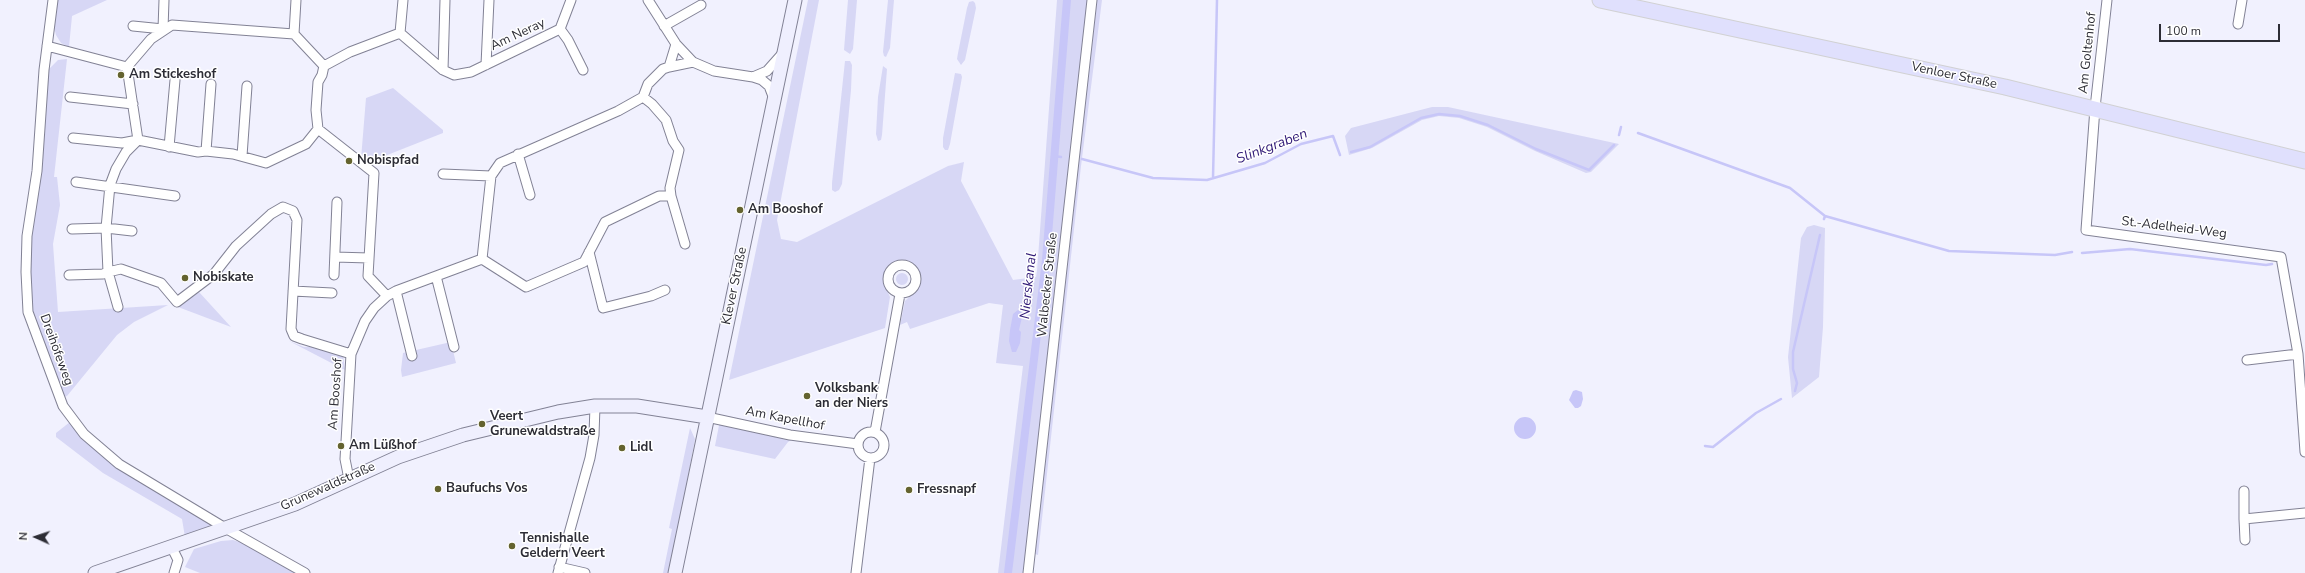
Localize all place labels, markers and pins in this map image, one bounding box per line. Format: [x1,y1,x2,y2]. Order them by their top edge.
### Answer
place label: Am Stickeshof [129,67,216,83]
marker: Am Stickeshof [116,70,126,80]
place label: Nobispfad [357,153,419,169]
marker: Nobispfad [344,156,354,166]
place label: Am Booshof [748,202,823,218]
marker: Am Booshof [735,205,745,215]
place label: Nobiskate [193,270,254,286]
marker: Nobiskate [180,273,190,283]
place label: Volksbank an der Niers [815,381,888,412]
marker: Volksbank an der Niers [802,391,812,401]
place label: Veert Grunewaldstraße [490,409,596,440]
marker: Veert Grunewaldstraße [477,419,487,429]
place label: Am Lüßhof [349,438,417,454]
place label: Lidl [630,440,653,456]
marker: Am Lüßhof [336,441,346,451]
marker: Lidl [617,443,627,453]
place label: Baufuchs Vos [446,481,528,497]
place label: Fressnapf [917,482,976,498]
marker: Baufuchs Vos [433,484,443,494]
marker: Fressnapf [904,485,914,495]
place label: Tennishalle Geldern Veert [520,531,605,562]
marker: Tennishalle Geldern Veert [507,541,517,551]

